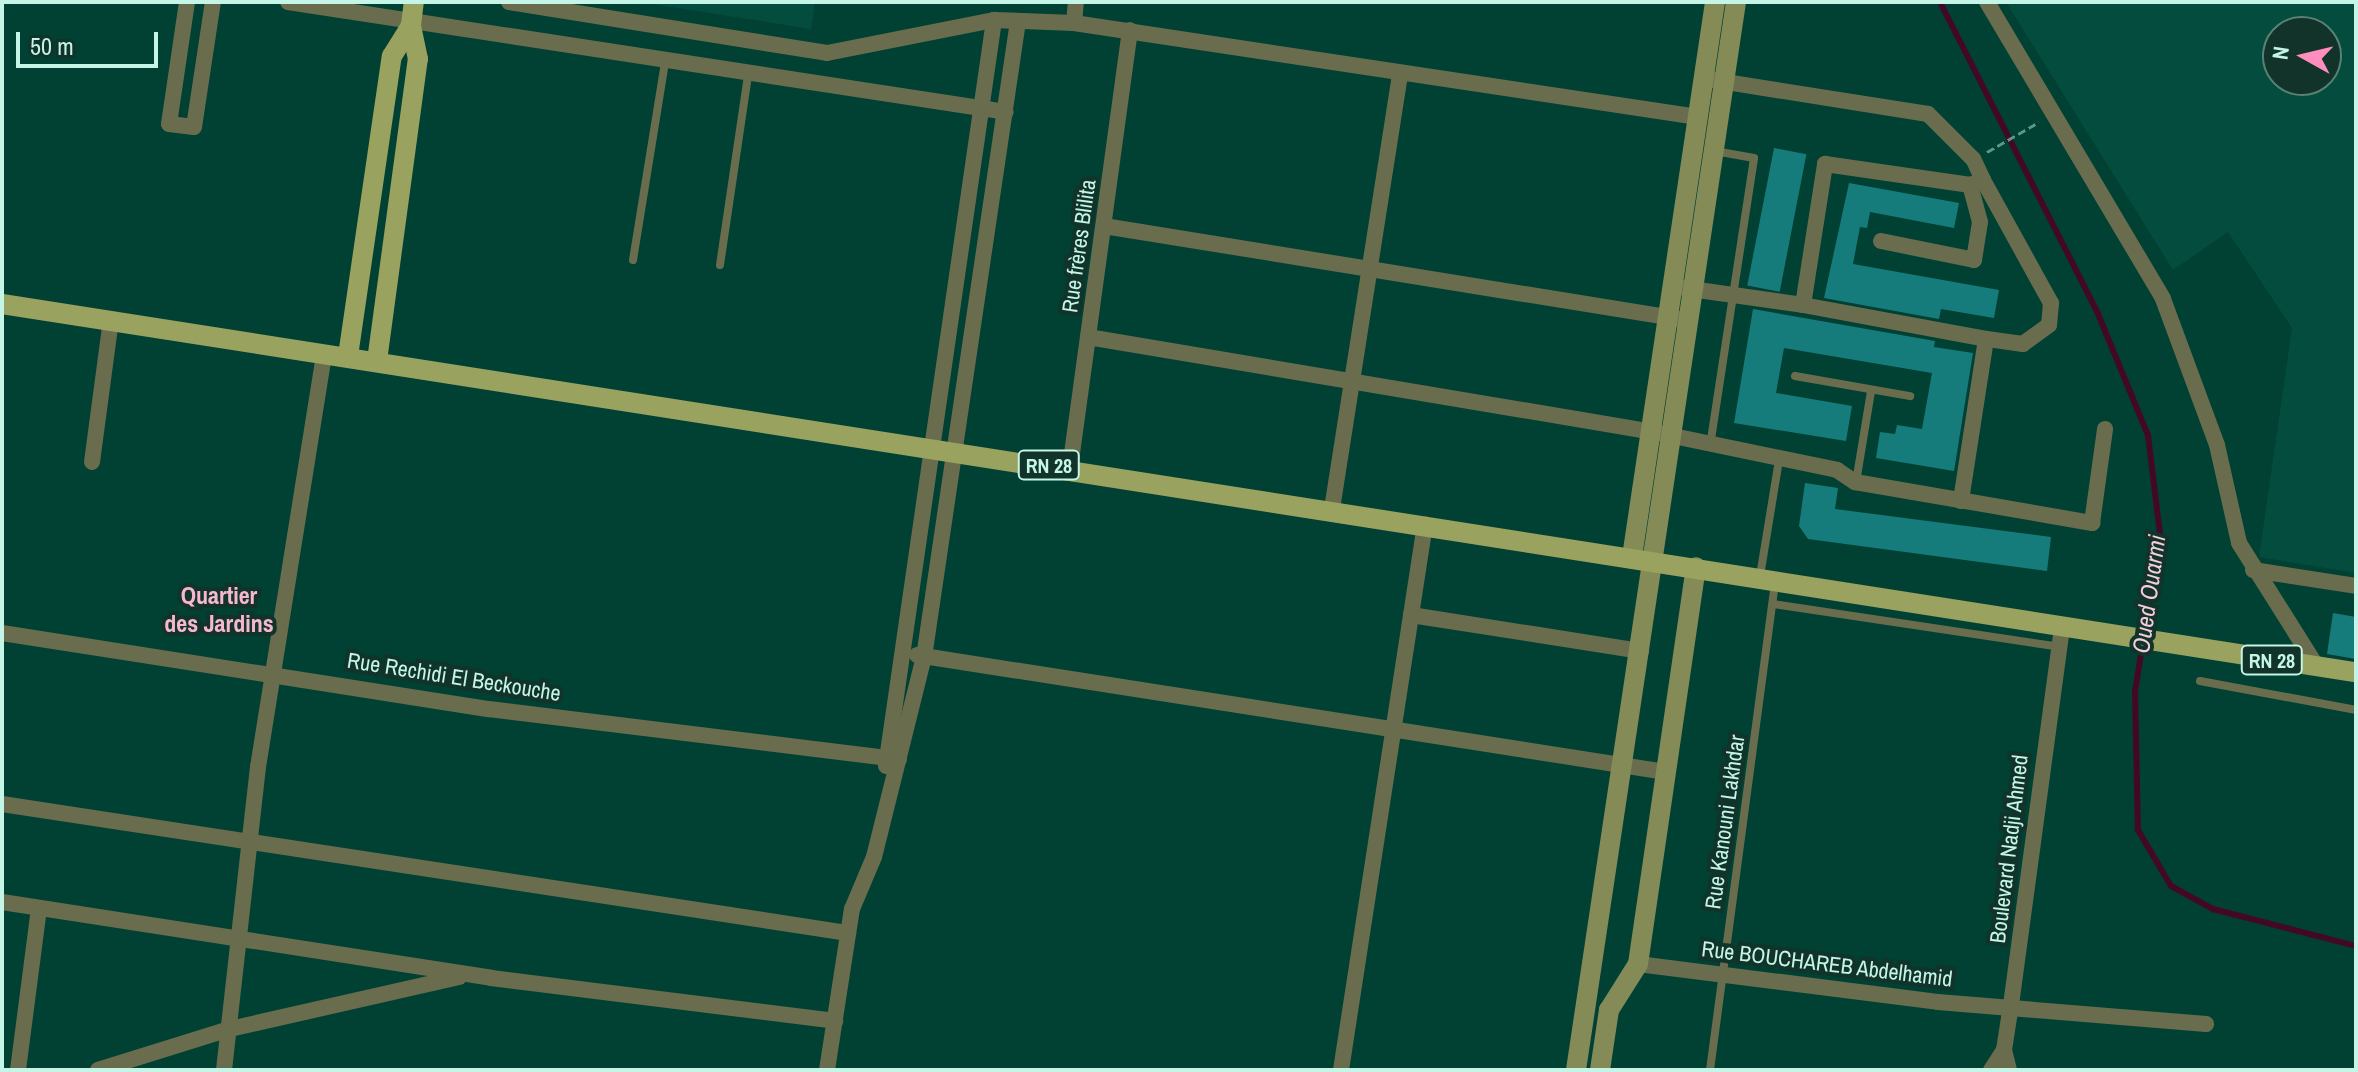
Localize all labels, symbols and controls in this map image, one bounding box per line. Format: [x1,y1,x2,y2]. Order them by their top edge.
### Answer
scale bar [20,16,162,66]
north arrow [2262,16,2342,96]
text: 50 m [30,30,74,62]
text: N [2264,44,2296,61]
street label: Rue frères Blilita [1057,178,1101,314]
road number: RN 28 [1017,449,1081,481]
water label: Oued Ouarmi [2126,533,2172,655]
district label: Quartier des Jardins [164,582,274,638]
road number: RN 28 [2240,644,2304,676]
street label: Rue Rechidi El Beckouche [345,647,563,707]
street label: Rue Kanouni Lakhdar [1700,733,1750,911]
street label: Boulevard Nadji Ahmed [1984,753,2034,945]
street label: Rue BOUCHAREB Abdelhamid [1700,935,1954,993]

